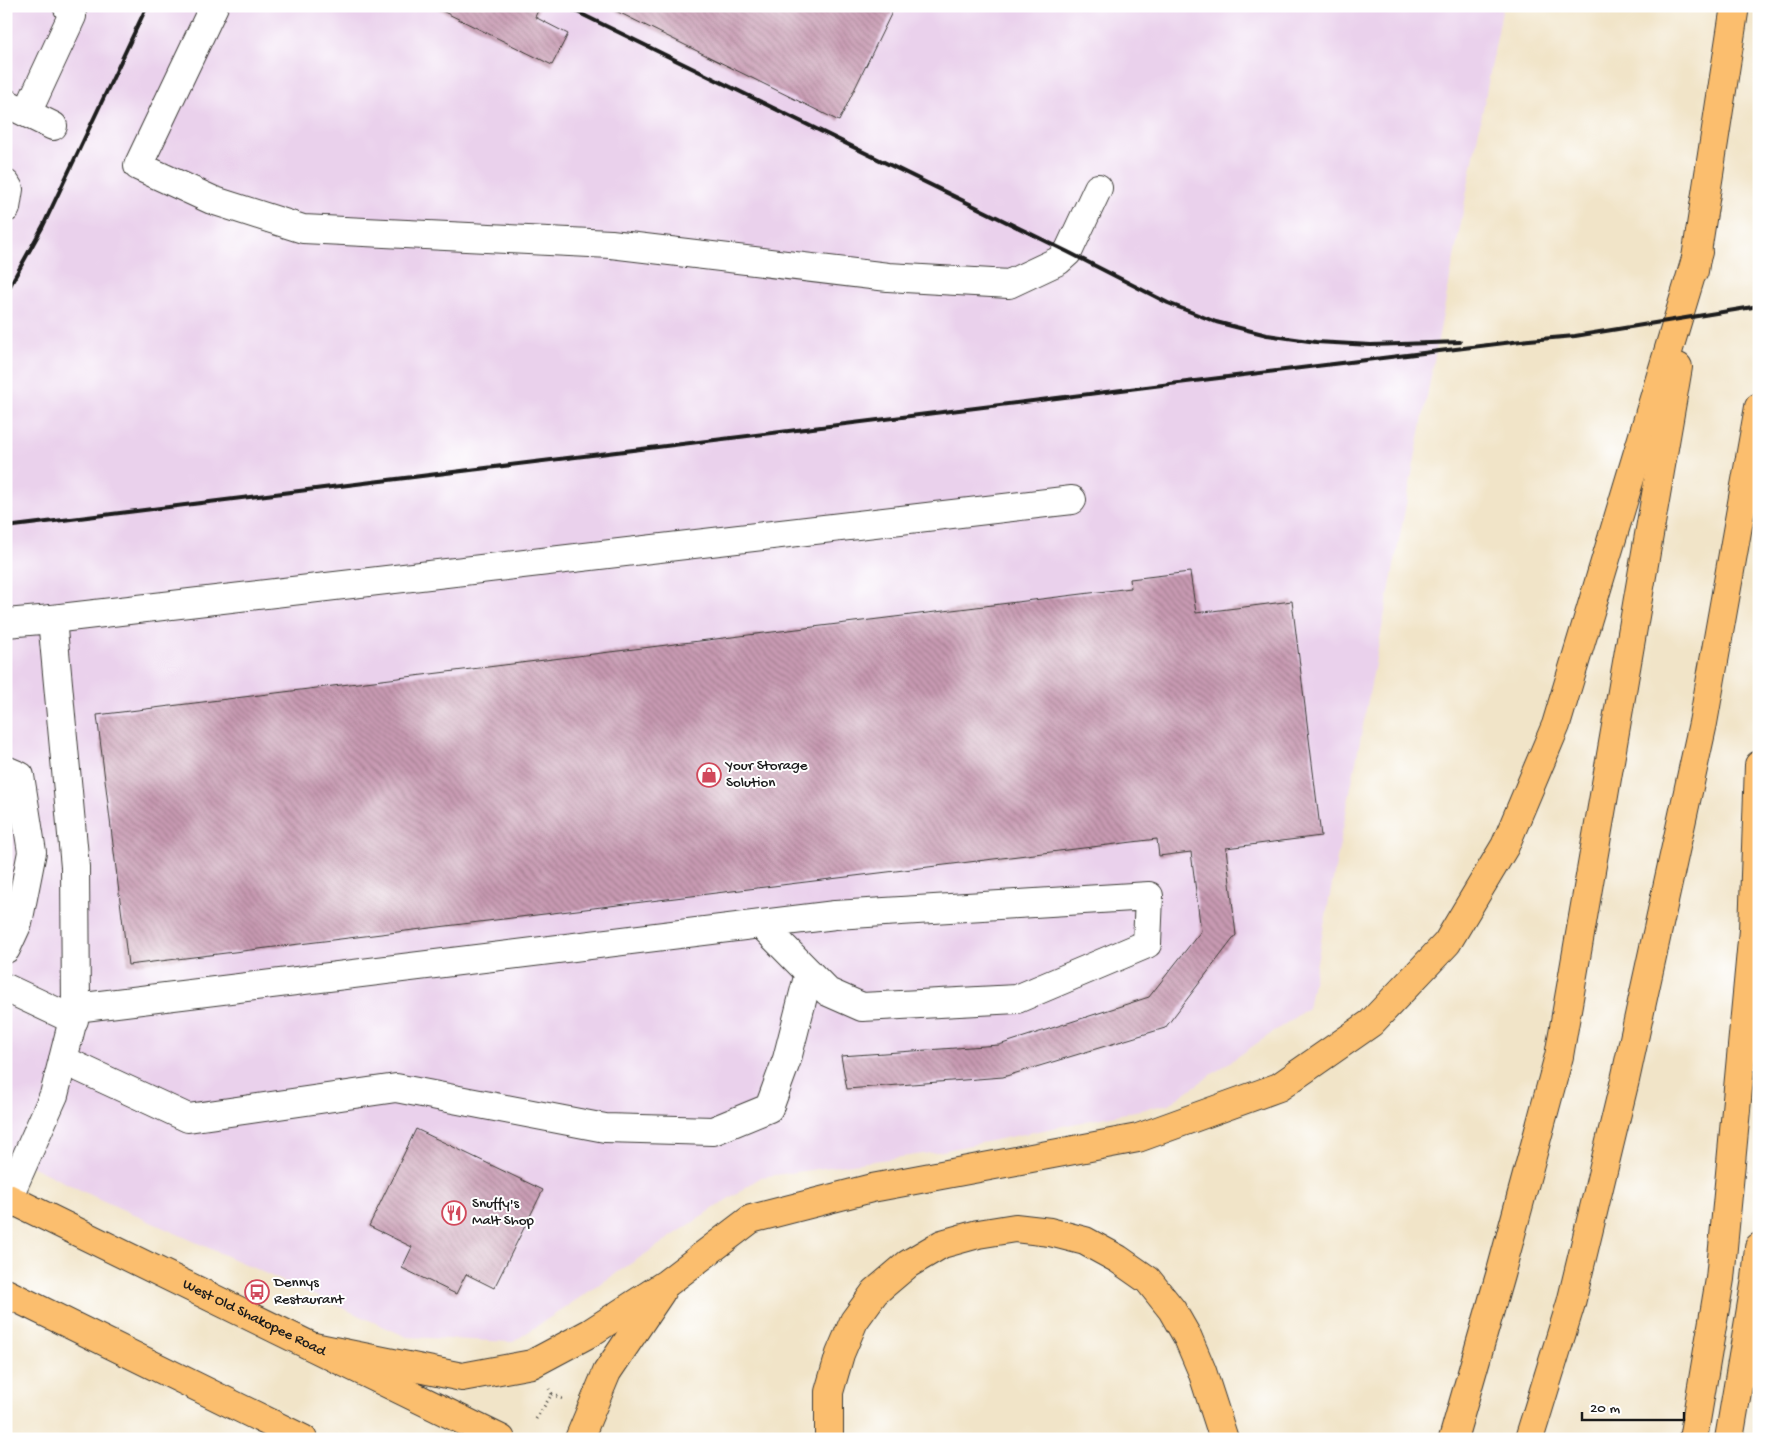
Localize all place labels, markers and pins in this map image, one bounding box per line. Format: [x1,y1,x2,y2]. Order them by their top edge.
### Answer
place label: Your Storage Solution [724,757,808,792]
shop icon: Your Storage Solution [696,762,722,788]
place label: Snuffy's Malt Shop [472,1195,535,1230]
restaurant icon: Snuffy's Malt Shop [441,1200,467,1226]
place label: Dennys Restaurant [273,1274,345,1309]
bus stop icon: Dennys Restaurant [244,1279,270,1305]

